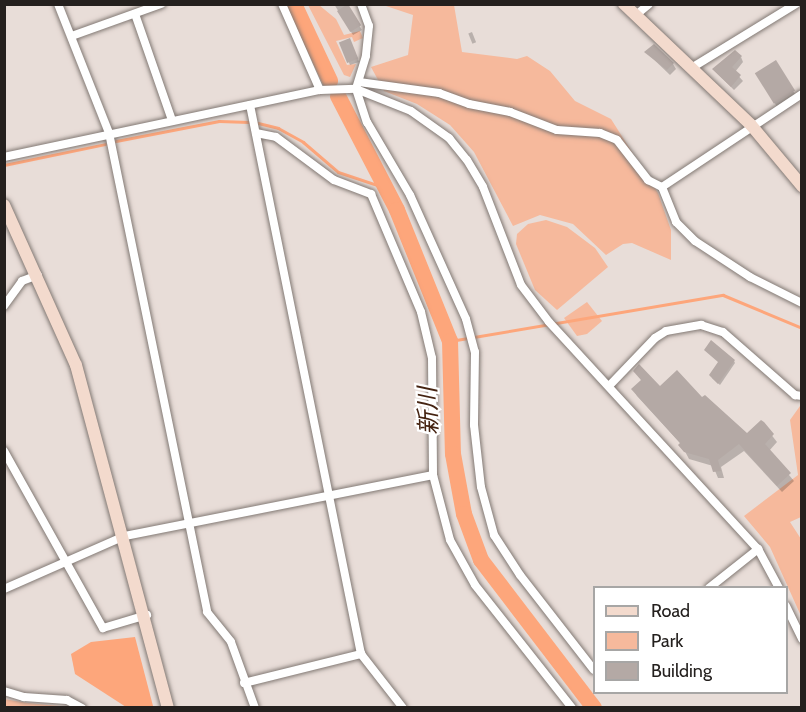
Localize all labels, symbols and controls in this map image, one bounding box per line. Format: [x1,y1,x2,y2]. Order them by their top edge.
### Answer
water label: 新川 [413,387,443,435]
legend [593,586,788,694]
text: Road [651,600,690,622]
text: Park [651,630,683,652]
text: Building [651,660,712,682]

